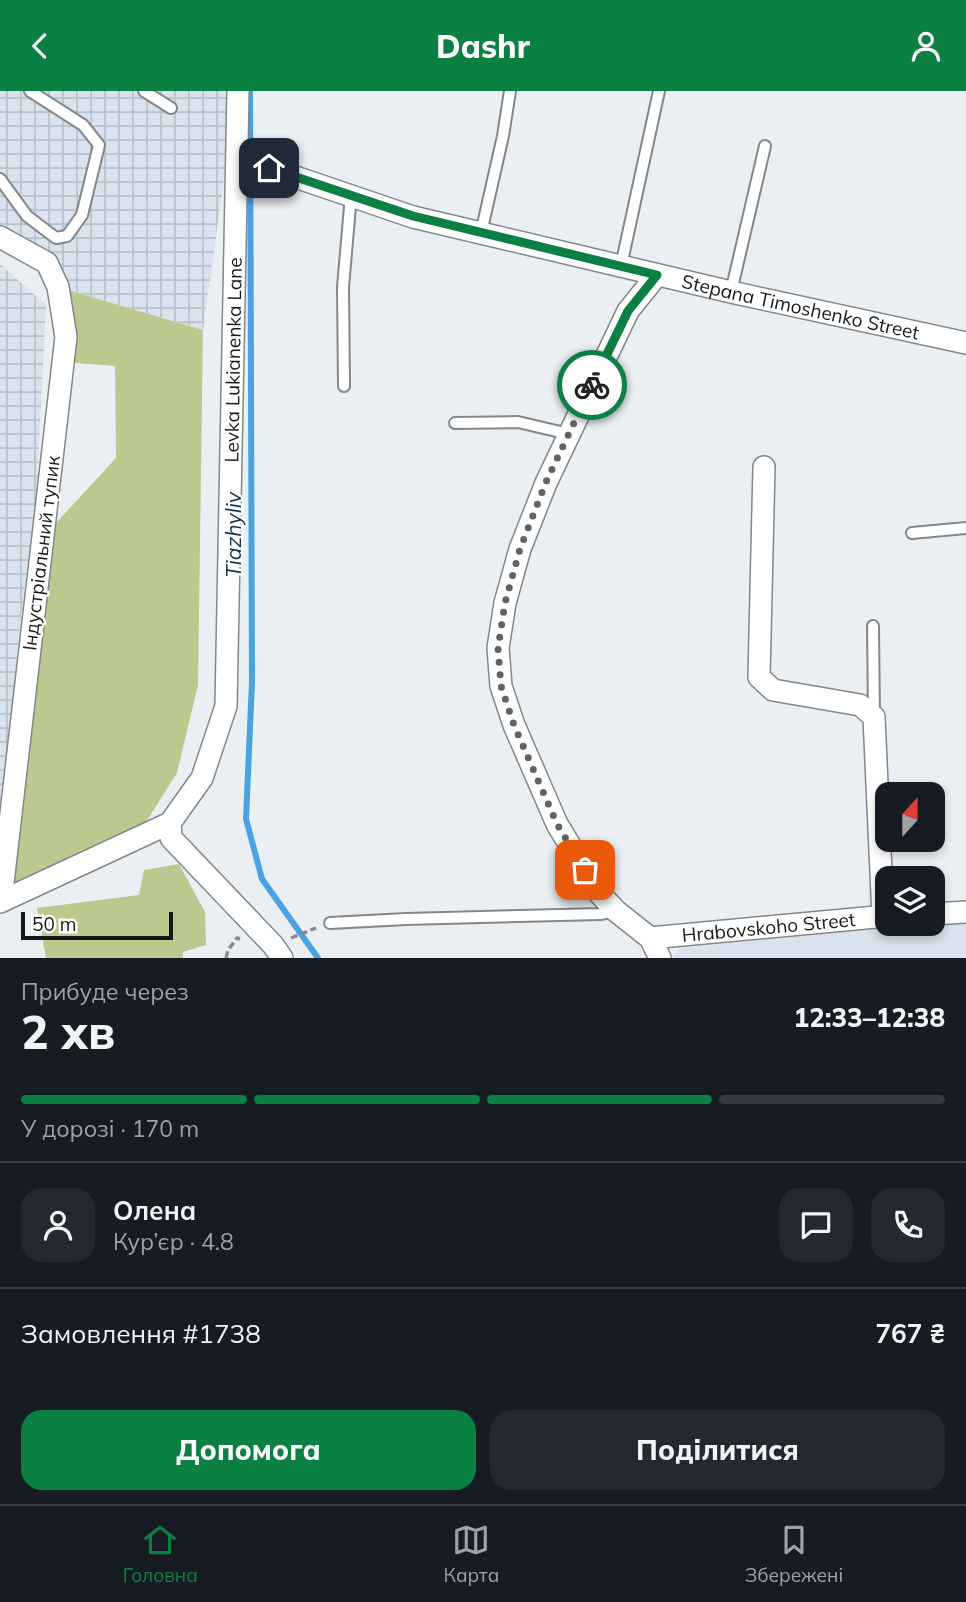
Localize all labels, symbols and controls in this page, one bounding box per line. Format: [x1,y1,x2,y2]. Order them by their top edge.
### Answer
text: Dashr [436,26,530,66]
icon: back [21,27,59,65]
icon: person [907,27,945,65]
pin [239,138,299,198]
icon: home [250,149,288,187]
street label: Levka Lukianenka Lane [219,257,247,463]
street label: Stepana Timoshenko Street [679,269,922,345]
courier [557,350,627,420]
icon: bike [573,366,611,404]
street label: Індустріальний тупик [17,453,65,652]
water label: Tiazhyliv [220,491,246,578]
north arrow [875,782,945,852]
map controls [875,782,945,936]
pin [555,840,615,900]
icon: bag [566,851,604,889]
button: layers [875,866,945,936]
street label: Hrabovskoho Street [681,907,857,947]
scale bar [21,909,173,941]
text: 50 m [32,912,76,936]
text: Прибуде через [21,977,189,1006]
text: 12:33–12:38 [794,1001,945,1034]
text: 2 хв [21,1003,115,1061]
text: У дорозі · 170 m [21,1114,199,1143]
button: person [21,1188,95,1262]
button: chat [779,1188,853,1262]
button: phone [871,1188,945,1262]
text: Олена [113,1194,196,1227]
text: Кур’єр · 4.8 [113,1227,234,1256]
text: Замовлення #1738 [21,1317,261,1350]
text: 767 ₴ [875,1317,945,1350]
button: Допомога [21,1410,476,1490]
button: Поділитися [490,1410,945,1490]
tab: Головна [123,1521,198,1587]
tab: Карта [443,1521,499,1587]
tab: Збережені [745,1521,843,1587]

